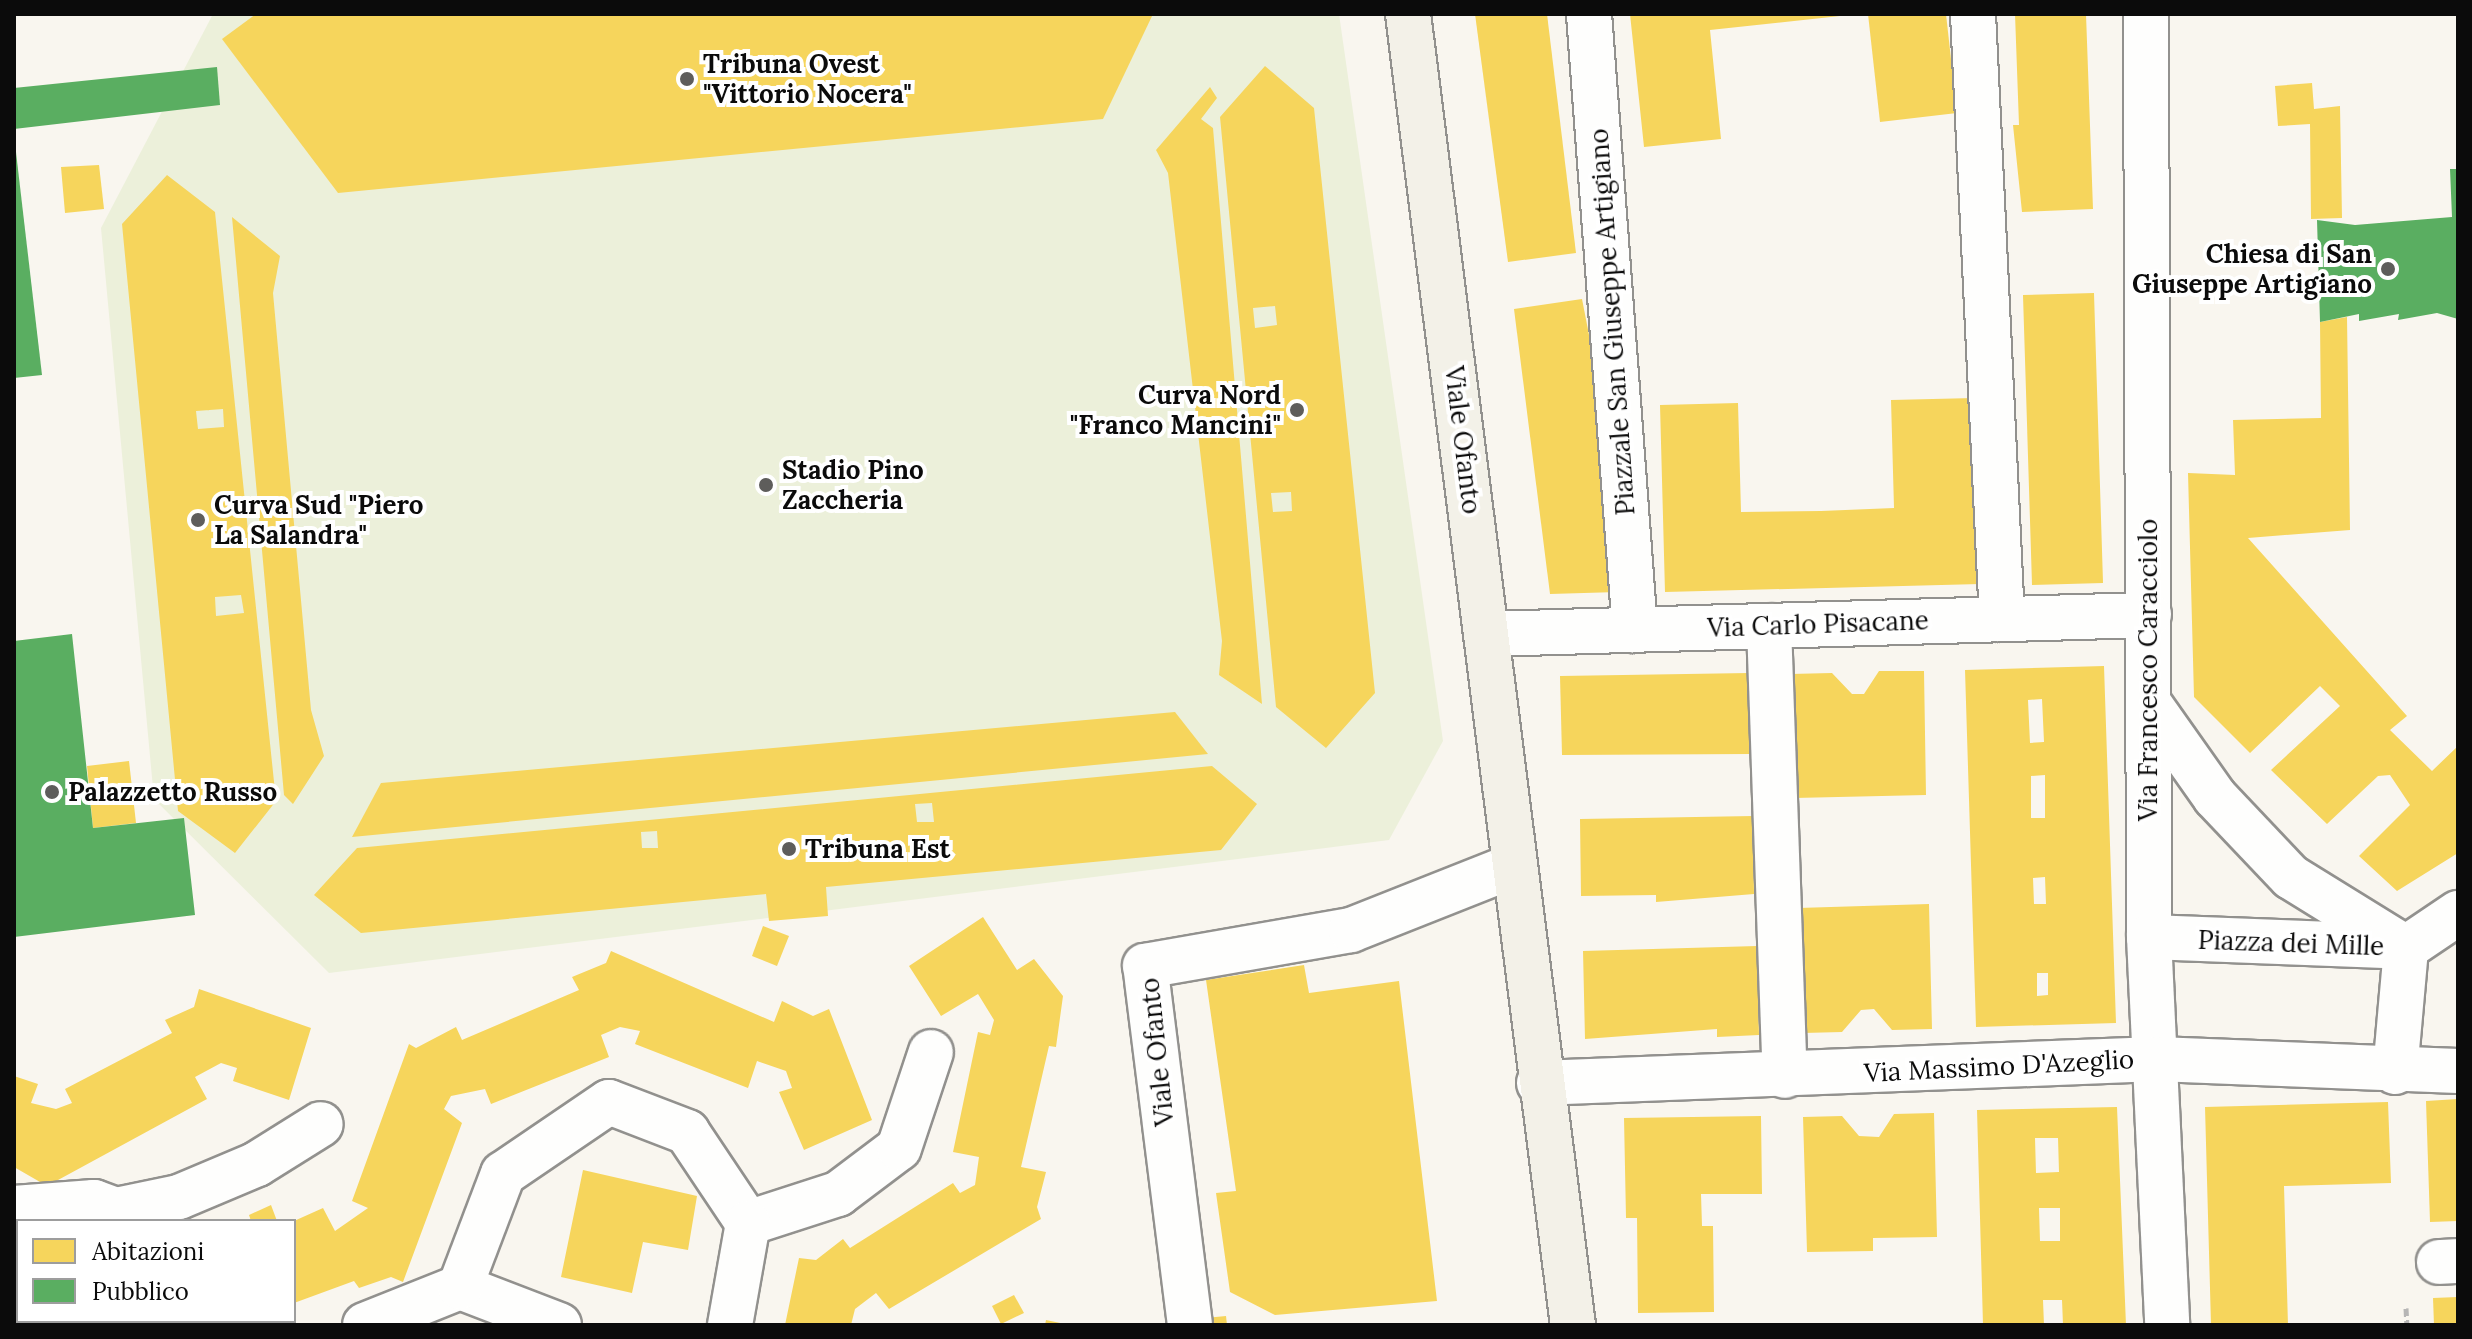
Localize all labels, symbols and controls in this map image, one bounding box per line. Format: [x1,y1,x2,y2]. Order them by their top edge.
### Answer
place label: Tribuna Ovest "Vittorio Nocera" [703,48,912,110]
marker: Tribuna Ovest "Vittorio Nocera" [678,70,696,88]
street label: Piazzale San Giuseppe Artigiano [1583,128,1641,516]
place label: Chiesa di San Giuseppe Artigiano [2132,238,2372,300]
marker: Chiesa di San Giuseppe Artigiano [2379,260,2397,278]
street label: Viale Ofanto [1438,364,1488,516]
place label: Curva Nord "Franco Mancini" [1070,379,1281,440]
marker: Curva Nord "Franco Mancini" [1288,401,1306,419]
place label: Stadio Pino Zaccheria [782,454,924,516]
marker: Stadio Pino Zaccheria [757,476,775,494]
place label: Curva Sud "Piero La Salandra" [214,489,423,550]
marker: Curva Sud "Piero La Salandra" [189,511,207,529]
street label: Via Francesco Caracciolo [2132,519,2164,821]
street label: Via Carlo Pisacane [1707,605,1929,643]
place label: Palazzetto Russo [68,776,277,808]
marker: Palazzetto Russo [43,783,61,801]
place label: Tribuna Est [805,833,950,865]
marker: Tribuna Est [780,840,798,858]
street label: Piazza dei Mille [2197,924,2385,962]
street label: Viale Ofanto [1134,976,1180,1128]
street label: Via Massimo D'Azeglio [1863,1043,2135,1089]
legend [16,1219,296,1323]
text: Abitazioni [92,1236,204,1267]
text: Pubblico [92,1276,189,1307]

